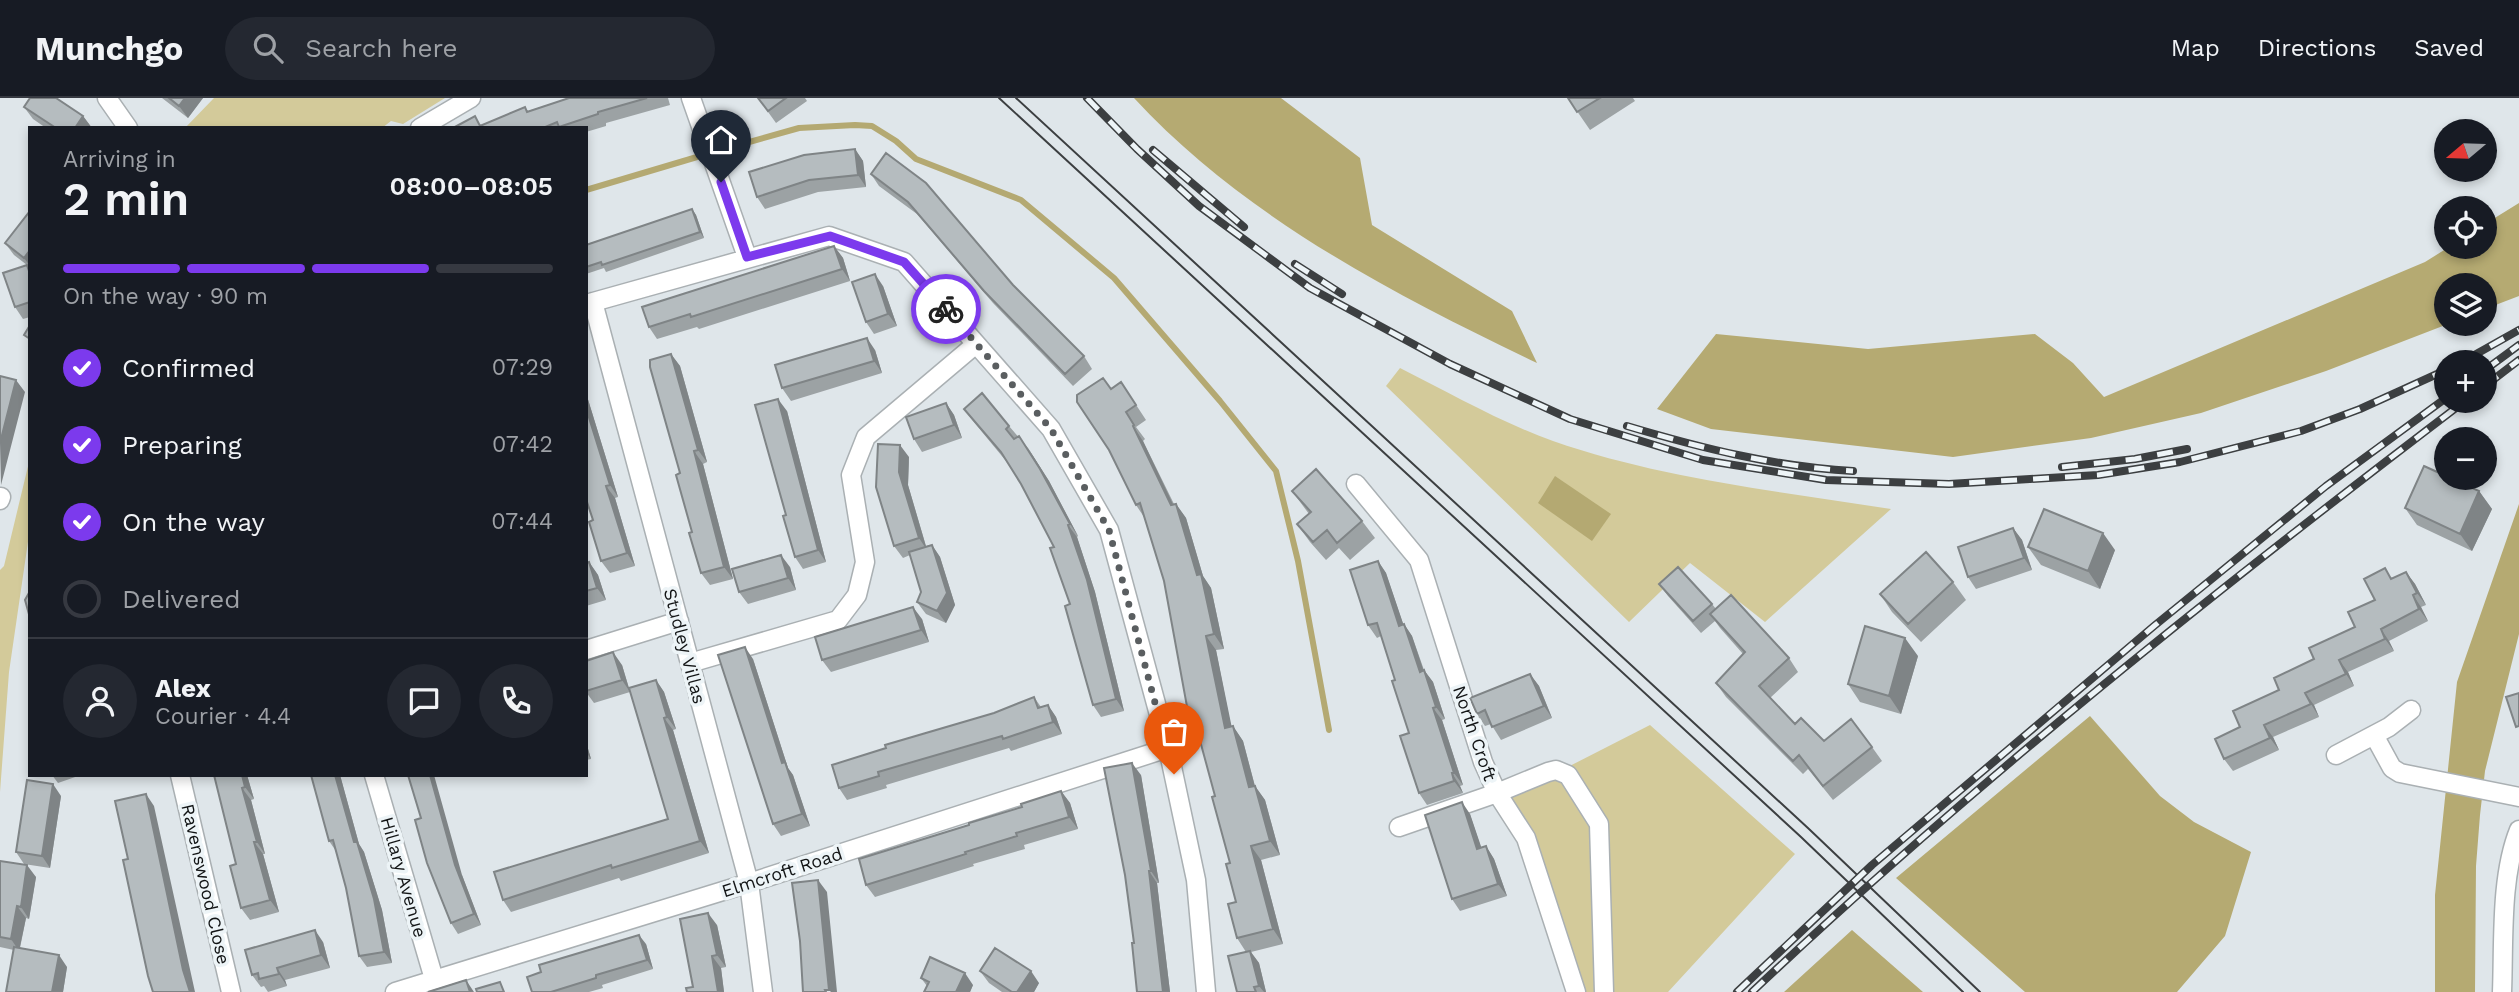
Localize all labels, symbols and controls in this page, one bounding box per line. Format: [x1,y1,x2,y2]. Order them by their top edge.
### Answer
search box [225,17,715,80]
text: Munchgo [35,29,183,68]
icon: search [249,29,287,67]
text: Search here [305,33,458,63]
text: Map [2171,34,2220,62]
text: Directions [2258,34,2376,62]
text: Saved [2414,34,2484,62]
pin [691,110,751,182]
north arrow [2434,119,2497,182]
map controls [2434,119,2497,490]
icon: home [702,121,740,159]
text: Arriving in [63,146,176,173]
text: 08:00–08:05 [390,171,553,201]
text: 2 min [63,172,189,226]
button: locate [2434,196,2497,259]
button: layers [2434,273,2497,336]
courier [911,274,981,344]
text: On the way · 90 m [63,283,268,310]
icon: bike [927,290,965,328]
icon: check [63,349,101,387]
button: + [2434,350,2497,413]
text: Confirmed [122,353,255,383]
text: 07:29 [492,354,553,381]
icon: check [63,426,101,464]
button: − [2434,427,2497,490]
text: Preparing [122,430,242,460]
text: 07:42 [492,431,553,458]
icon: check [63,503,101,541]
text: On the way [122,507,265,537]
text: 07:44 [491,508,553,535]
text: Delivered [122,584,241,614]
street label: Studley Villas [660,586,710,706]
button: person [63,664,137,738]
button: chat [387,664,461,738]
button: phone [479,664,553,738]
text: Alex [155,673,211,703]
street label: North Croft [1449,683,1501,784]
pin [1144,702,1204,774]
text: Courier · 4.4 [155,703,291,730]
icon: bag [1155,713,1193,751]
street label: Ravenswood Close [177,802,235,966]
street label: Hillary Avenue [377,814,431,940]
street label: Elmcroft Road [719,843,845,901]

